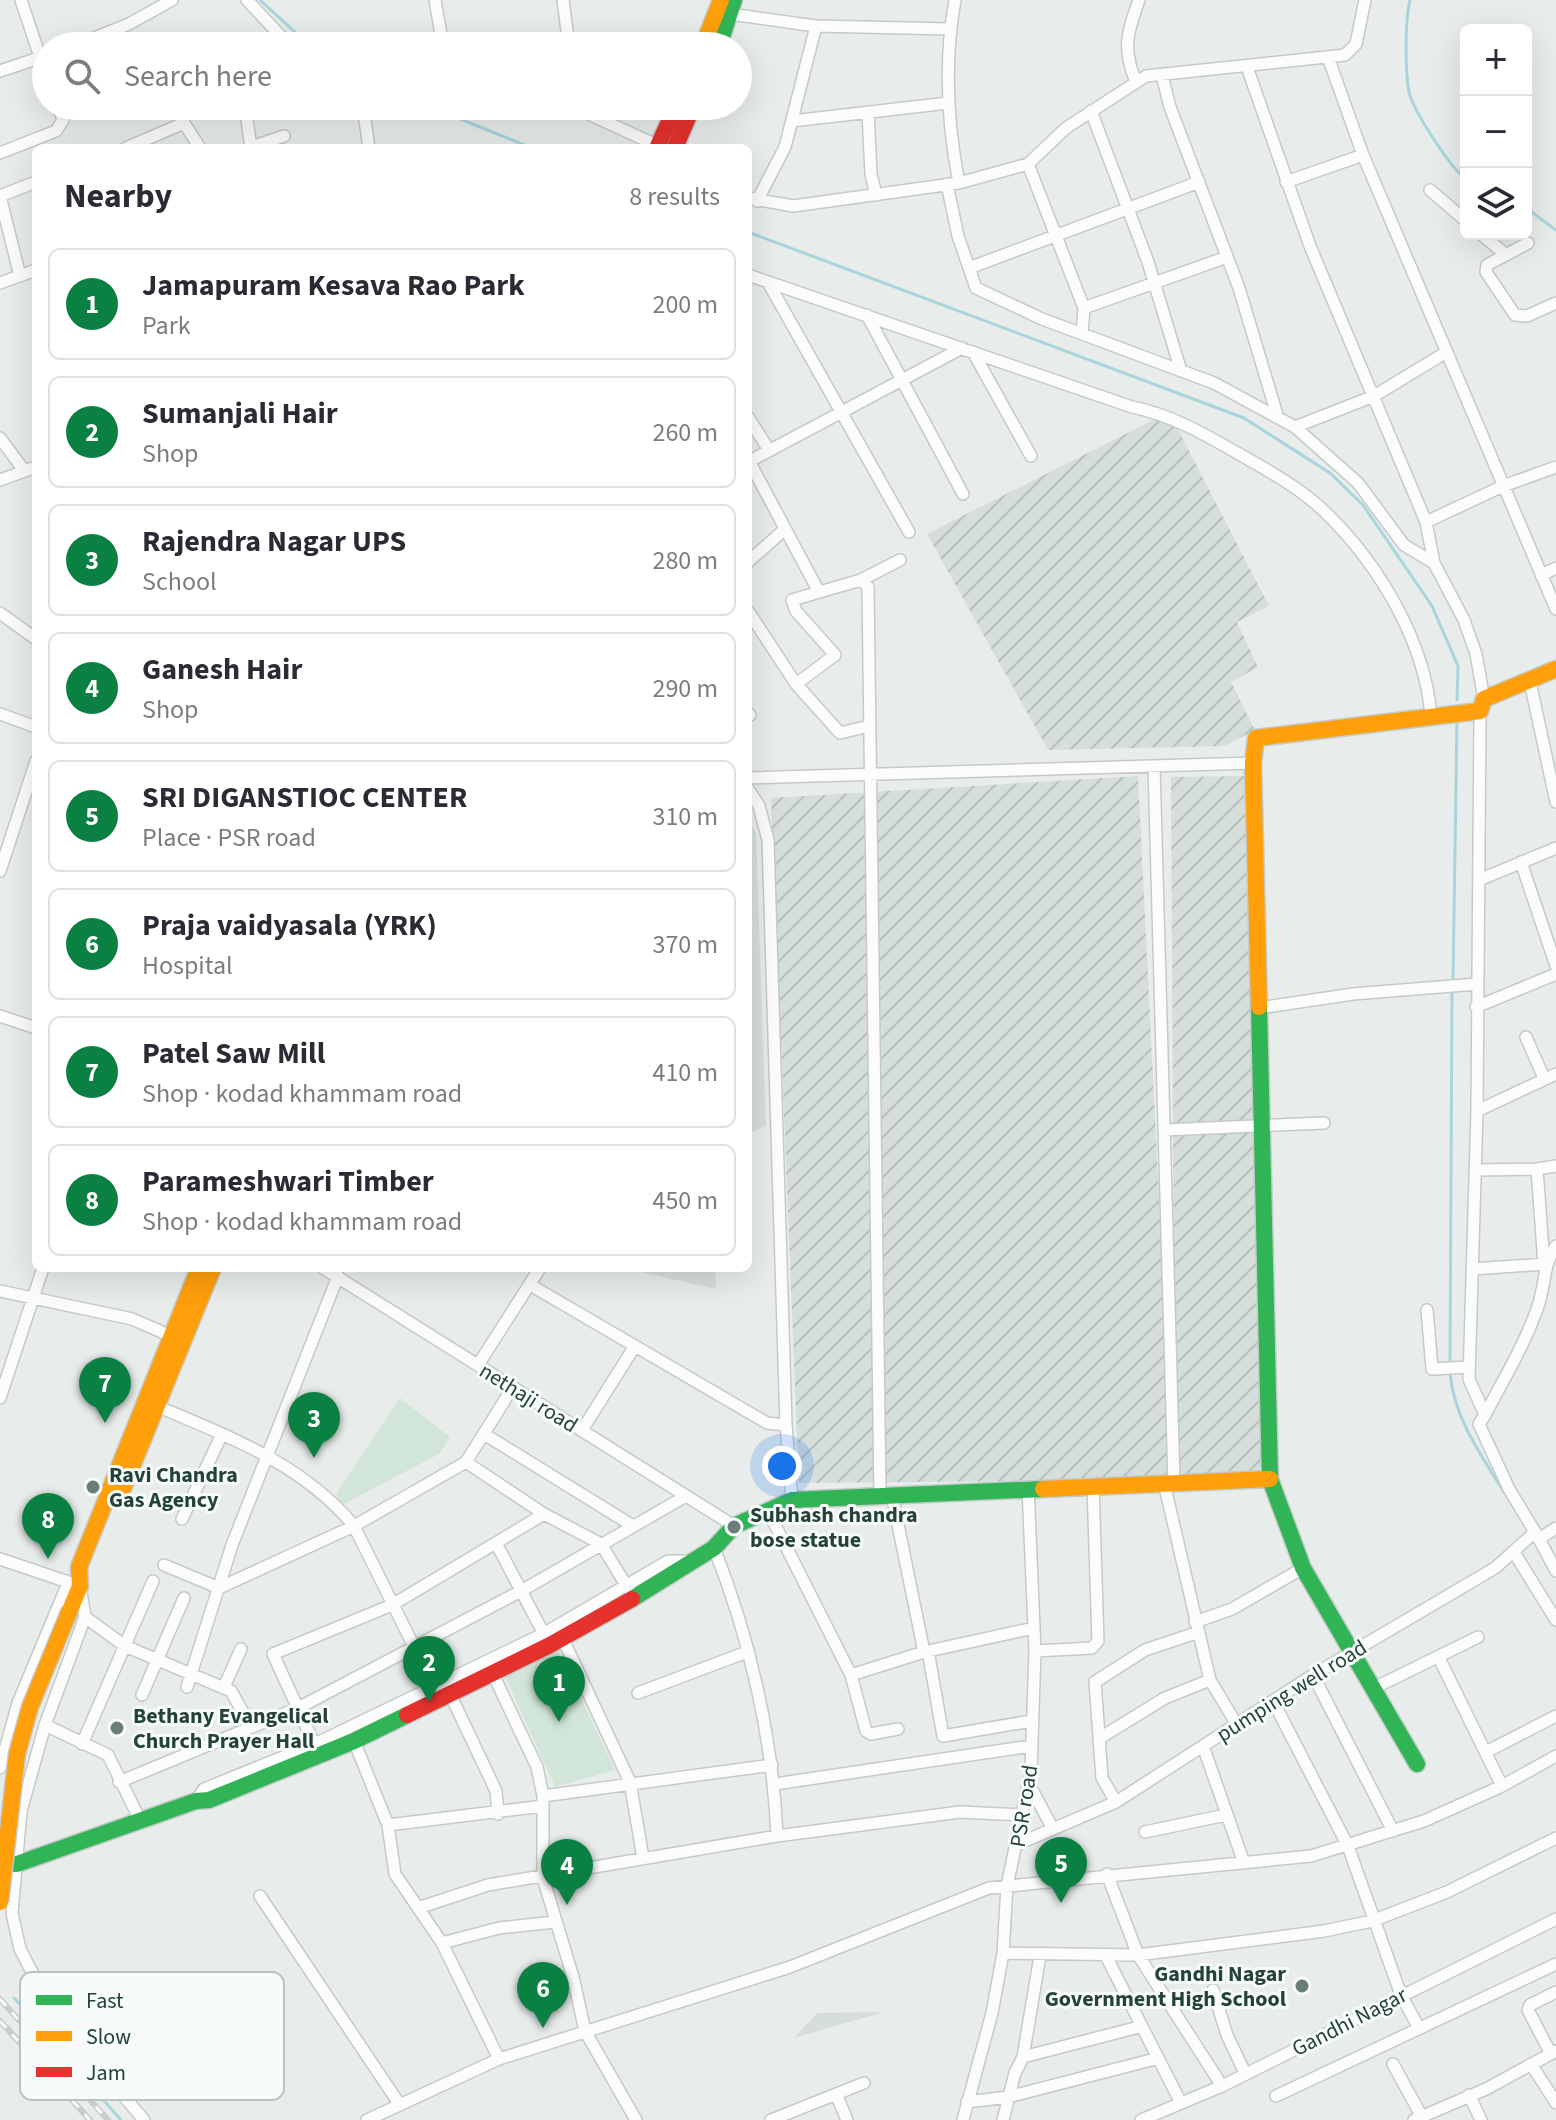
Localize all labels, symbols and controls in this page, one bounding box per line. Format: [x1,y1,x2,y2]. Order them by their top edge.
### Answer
map controls [1460,24,1532,240]
button: + [1460,24,1532,96]
search box [32,32,752,120]
icon: search [60,54,104,98]
text: Search here [124,55,272,98]
button: − [1460,96,1532,168]
button: layers [1460,168,1532,240]
text: Nearby [64,172,172,221]
text: 8 results [629,178,720,215]
text: Jamapuram Kesava Rao Park [142,264,525,307]
text: 1 [85,286,99,323]
text: 200 m [652,286,718,323]
text: Park [142,307,191,344]
text: Sumanjali Hair [142,392,338,435]
text: 2 [85,414,99,451]
text: 260 m [652,414,718,451]
text: Shop [142,435,199,472]
text: Rajendra Nagar UPS [142,520,406,563]
text: 3 [85,542,99,579]
text: 280 m [652,542,718,579]
text: School [142,563,217,600]
text: Ganesh Hair [142,648,302,691]
text: 4 [85,670,99,707]
text: 290 m [652,670,718,707]
text: Shop [142,691,199,728]
text: SRI DIGANSTIOC CENTER [142,776,467,819]
text: 5 [85,798,99,835]
text: 310 m [652,798,718,835]
text: Place · PSR road [142,819,316,856]
text: Praja vaidyasala (YRK) [142,904,437,947]
text: 6 [85,926,99,963]
text: 370 m [652,926,718,963]
text: Hospital [142,947,233,984]
text: Patel Saw Mill [142,1032,325,1075]
text: 7 [85,1054,99,1091]
text: 410 m [652,1054,718,1091]
text: Shop · kodad khammam road [142,1075,462,1112]
text: Parameshwari Timber [142,1160,434,1203]
text: 8 [85,1182,99,1219]
text: 450 m [652,1182,718,1219]
text: Shop · kodad khammam road [142,1203,462,1240]
street label: nethaji road [473,1355,584,1441]
pin: 7 [79,1357,131,1423]
pin: 3 [288,1392,340,1458]
your location [762,1446,802,1486]
place label: Ravi Chandra Gas Agency [109,1459,238,1516]
marker: Ravi Chandra Gas Agency [84,1478,102,1496]
pin: 8 [22,1493,74,1559]
place label: Subhash chandra bose statue [750,1499,918,1556]
marker: Subhash chandra bose statue [725,1518,743,1536]
street label: pumping well road [1210,1632,1373,1750]
pin: 2 [403,1636,455,1702]
pin: 1 [533,1656,585,1722]
place label: Bethany Evangelical Church Prayer Hall [133,1700,329,1757]
marker: Bethany Evangelical Church Prayer Hall [108,1719,126,1737]
street label: PSR road [1002,1763,1046,1850]
pin: 5 [1035,1837,1087,1903]
pin: 4 [541,1839,593,1905]
place label: Gandhi Nagar Government High School [1045,1958,1287,2015]
pin: 6 [517,1962,569,2028]
legend [20,1972,284,2100]
marker: Gandhi Nagar Government High School [1293,1977,1311,1995]
street label: Gandhi Nagar [1286,1979,1413,2065]
text: Fast [86,1985,124,2017]
text: Slow [86,2021,131,2053]
text: Jam [86,2057,126,2089]

